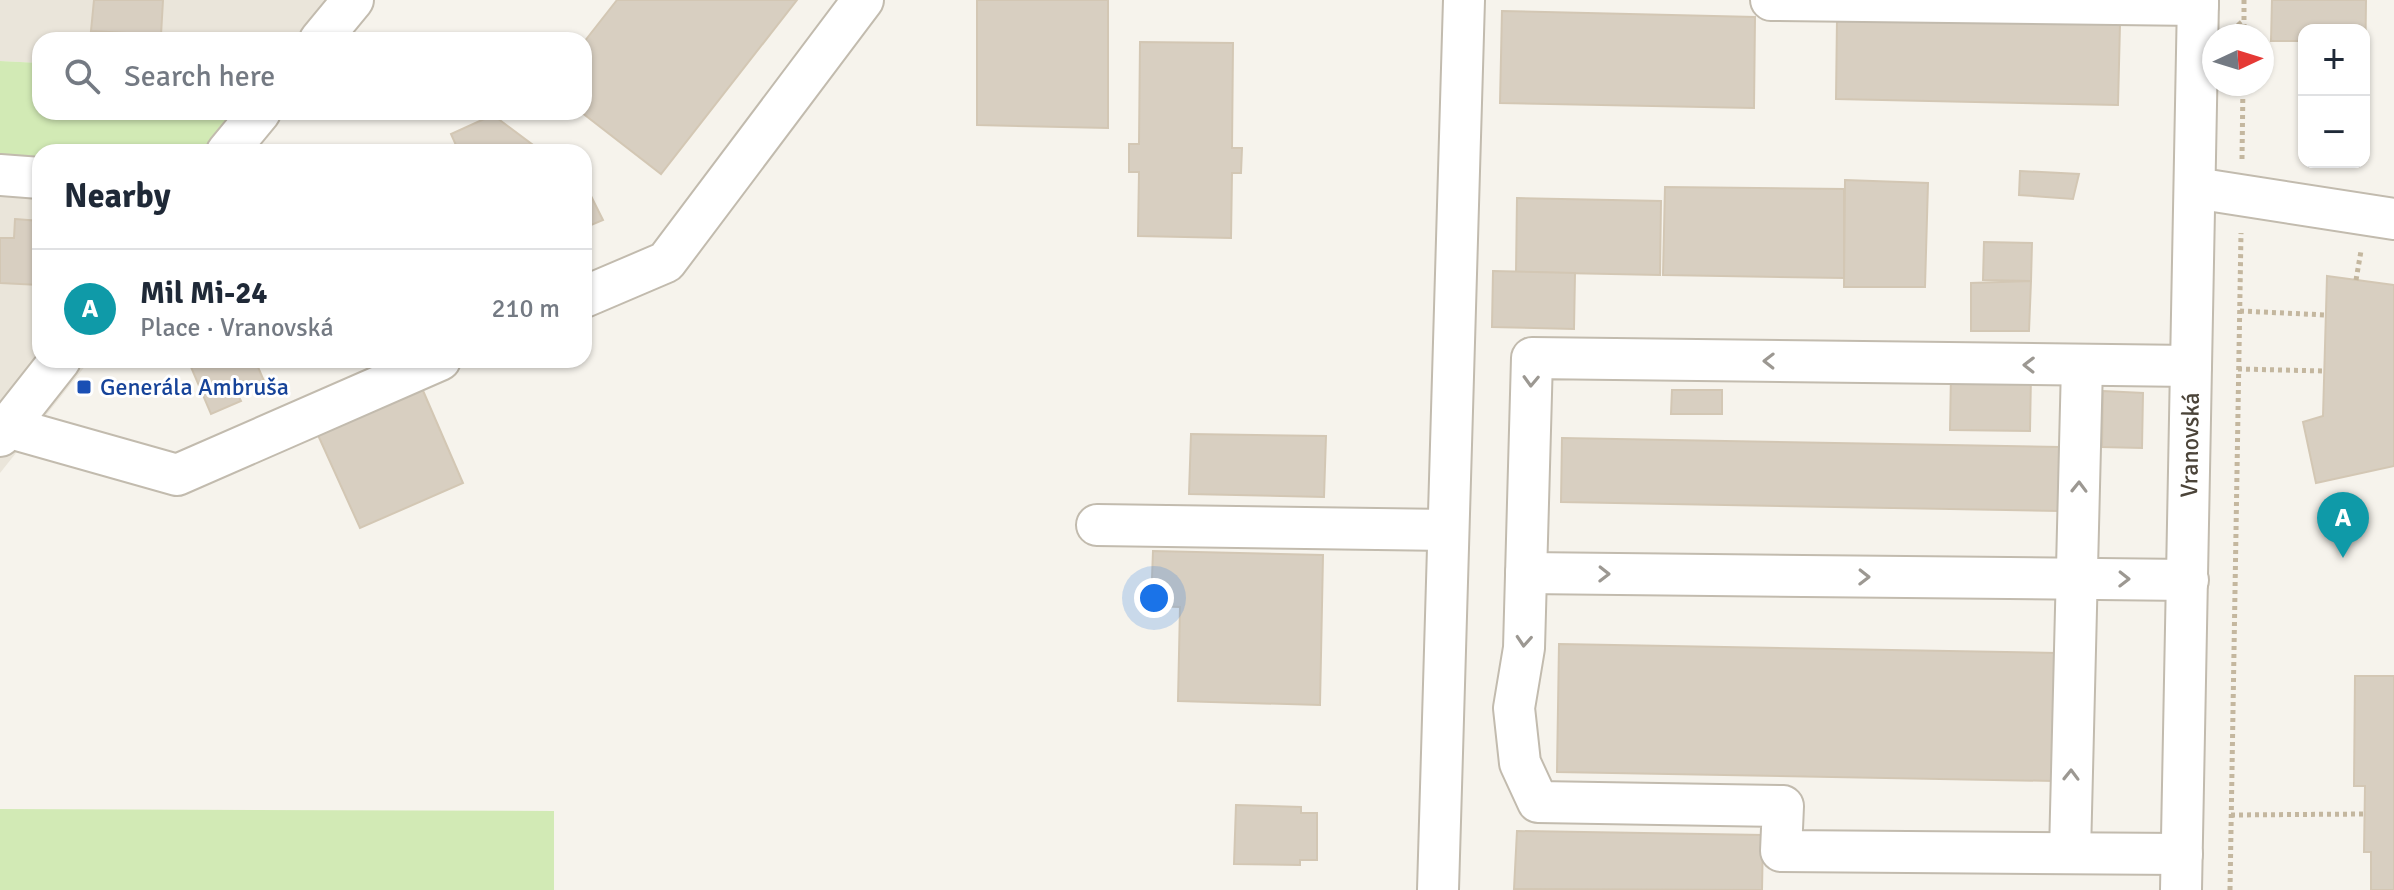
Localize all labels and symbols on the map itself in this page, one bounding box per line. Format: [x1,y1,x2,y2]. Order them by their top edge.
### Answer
north arrow [2202,24,2274,96]
one-way arrow [1762,353,1775,370]
one-way arrow [2022,356,2035,373]
place label: Generála Ambruša [100,372,289,402]
one-way arrow [1523,375,1540,388]
marker: Generála Ambruša [75,378,93,396]
street label: Vranovská [2174,392,2206,498]
one-way arrow [2070,480,2087,493]
pin: A [2317,492,2369,558]
one-way arrow [1598,565,1611,583]
one-way arrow [1858,568,1871,585]
one-way arrow [2118,571,2131,588]
your location [1134,578,1174,618]
one-way arrow [1516,635,1533,648]
one-way arrow [2063,768,2080,781]

